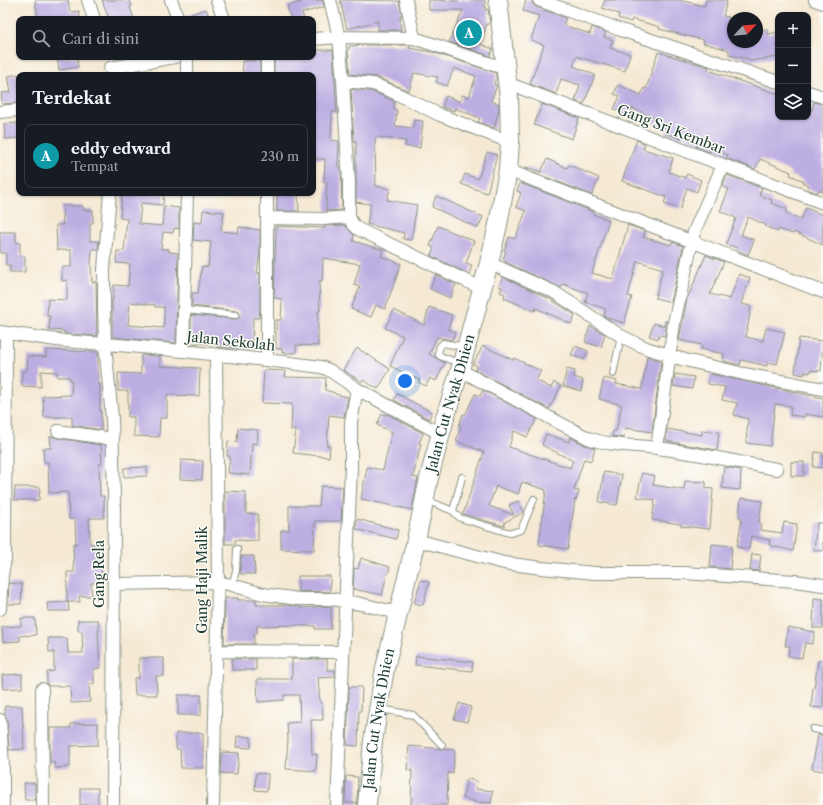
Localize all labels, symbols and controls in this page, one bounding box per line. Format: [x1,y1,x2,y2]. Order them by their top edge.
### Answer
north arrow [727,12,763,48]
map controls [775,12,811,120]
button: + [775,12,811,48]
search box [16,16,316,60]
pin: A [456,18,482,48]
icon: search [30,27,52,49]
text: Cari di sini [62,29,139,48]
button: − [775,48,811,84]
button: layers [775,84,811,120]
text: Terdekat [32,88,111,108]
street label: Gang Sri Kembar [615,100,728,158]
text: eddy edward [71,139,171,158]
text: A [41,148,51,164]
text: 230 m [261,148,299,164]
text: Tempat [71,158,118,174]
street label: Jalan Sekolah [184,327,276,355]
street label: Jalan Cut Nyak Dhien [421,332,478,476]
your location [395,371,415,391]
street label: Gang Haji Malik [193,525,211,634]
street label: Gang Rela [90,539,108,608]
street label: Jalan Cut Nyak Dhien [359,646,399,792]

